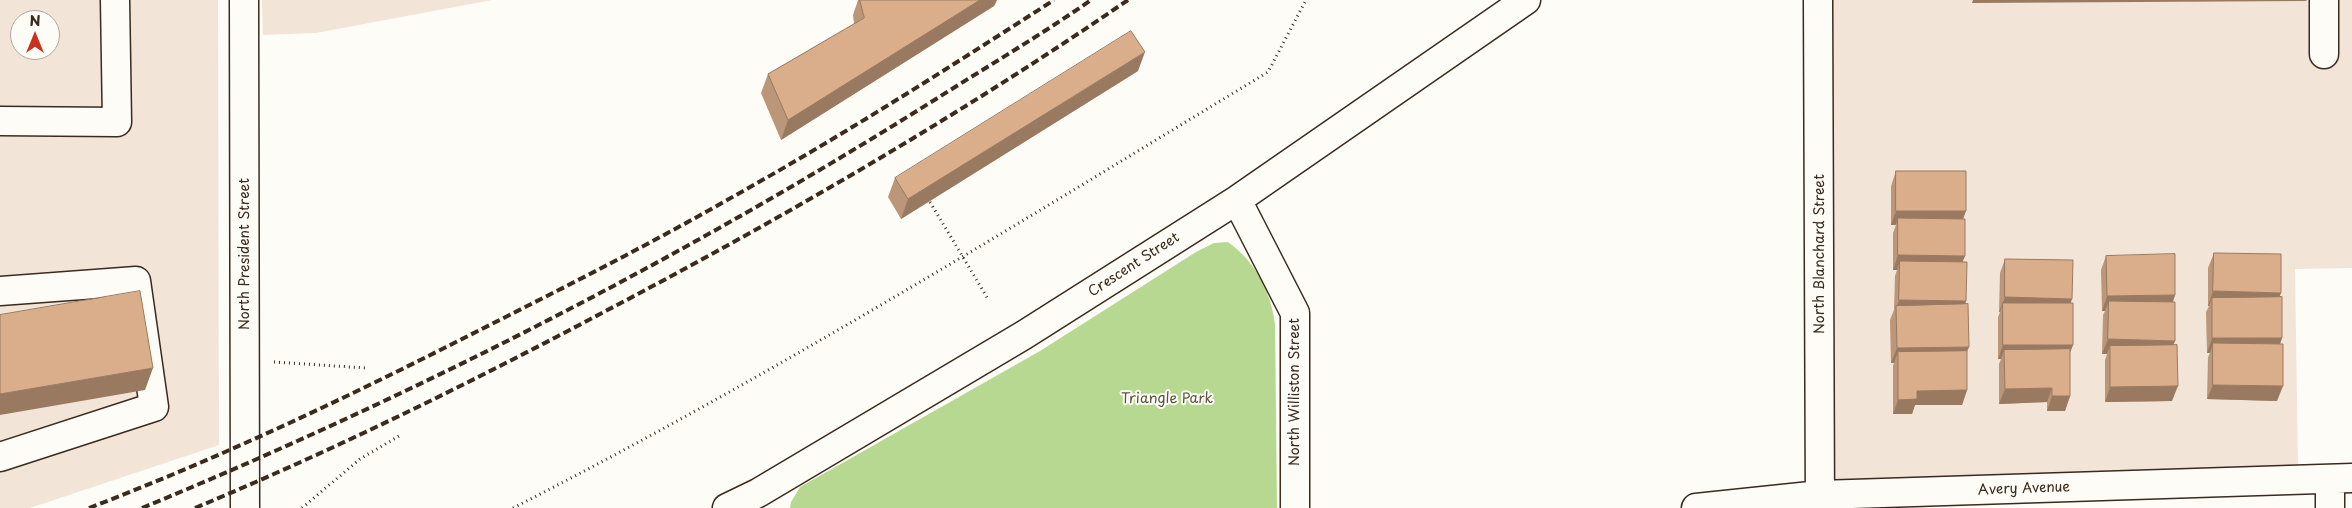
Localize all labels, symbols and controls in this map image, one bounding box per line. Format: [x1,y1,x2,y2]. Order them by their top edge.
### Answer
north arrow [10,10,60,60]
text: N [29,10,41,31]
street label: North Blanchard Street [1812,174,1828,334]
street label: North President Street [237,178,253,330]
street label: Crescent Street [1085,229,1183,301]
street label: North Williston Street [1287,318,1303,466]
park label: Triangle Park [1121,391,1213,407]
street label: Avery Avenue [1978,479,2070,499]

